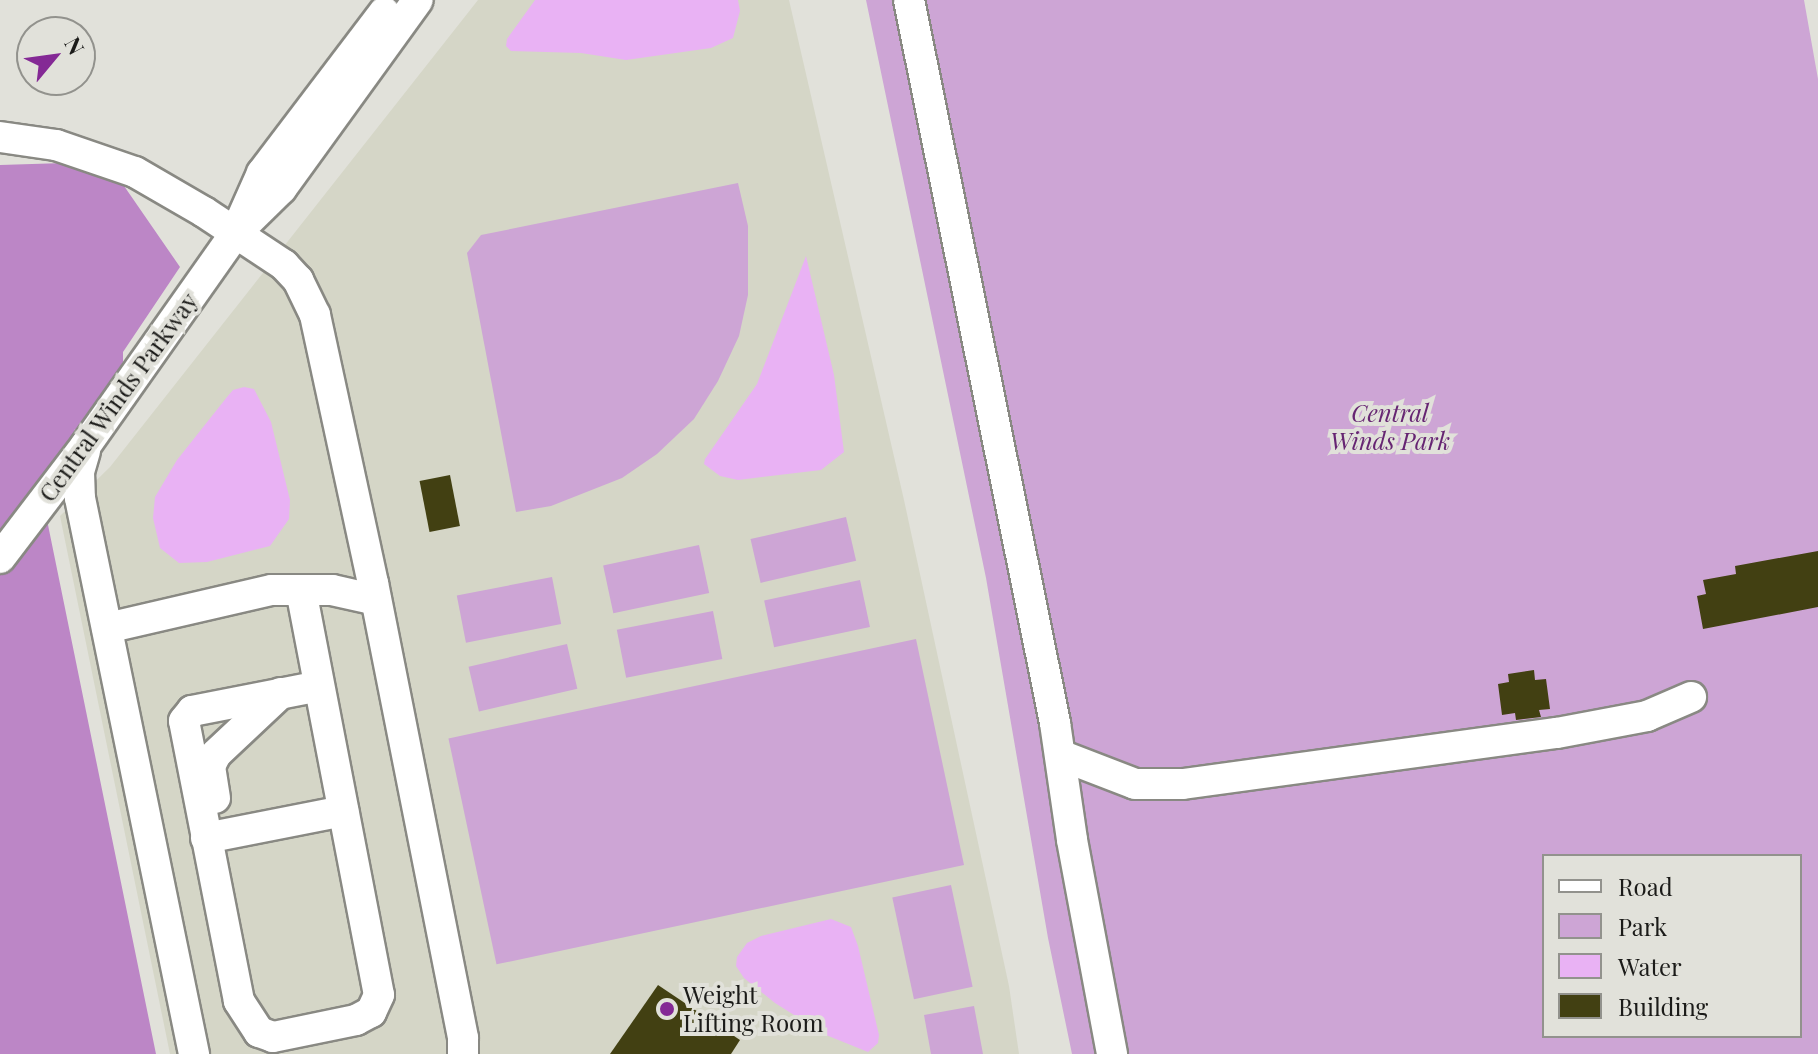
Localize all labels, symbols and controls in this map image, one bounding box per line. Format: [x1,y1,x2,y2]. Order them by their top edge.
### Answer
north arrow [16,16,96,96]
text: N [58,31,92,60]
street label: Central Winds Parkway [32,287,204,507]
park label: Central Winds Park [1330,399,1450,455]
legend [1542,854,1802,1038]
text: Road [1618,870,1673,902]
text: Park [1618,910,1667,942]
text: Water [1618,950,1682,982]
place label: Weight Lifting Room [683,981,824,1037]
text: Building [1618,990,1708,1022]
marker: Weight Lifting Room [658,1000,676,1018]

